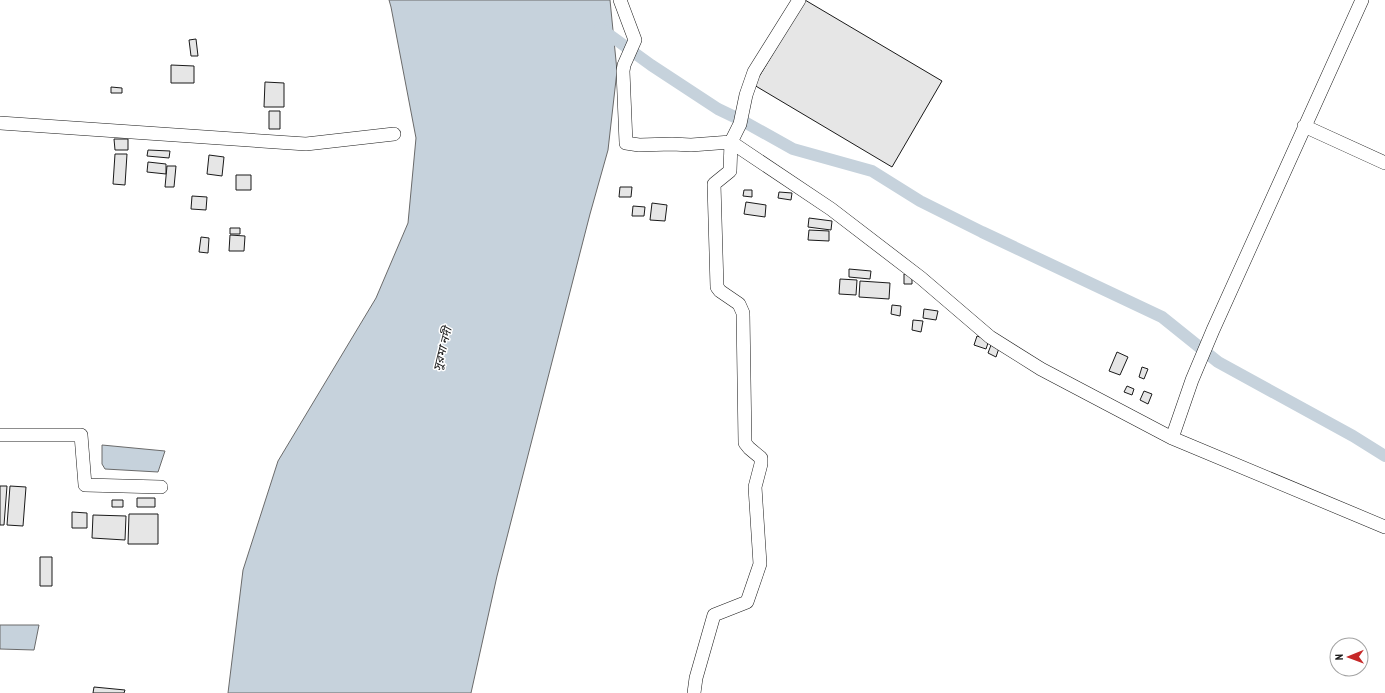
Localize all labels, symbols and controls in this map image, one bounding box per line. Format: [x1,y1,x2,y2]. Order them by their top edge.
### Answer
water label: সুরমা নদী [429,323,455,373]
north arrow [1329,637,1369,677]
text: N [1332,654,1346,660]

